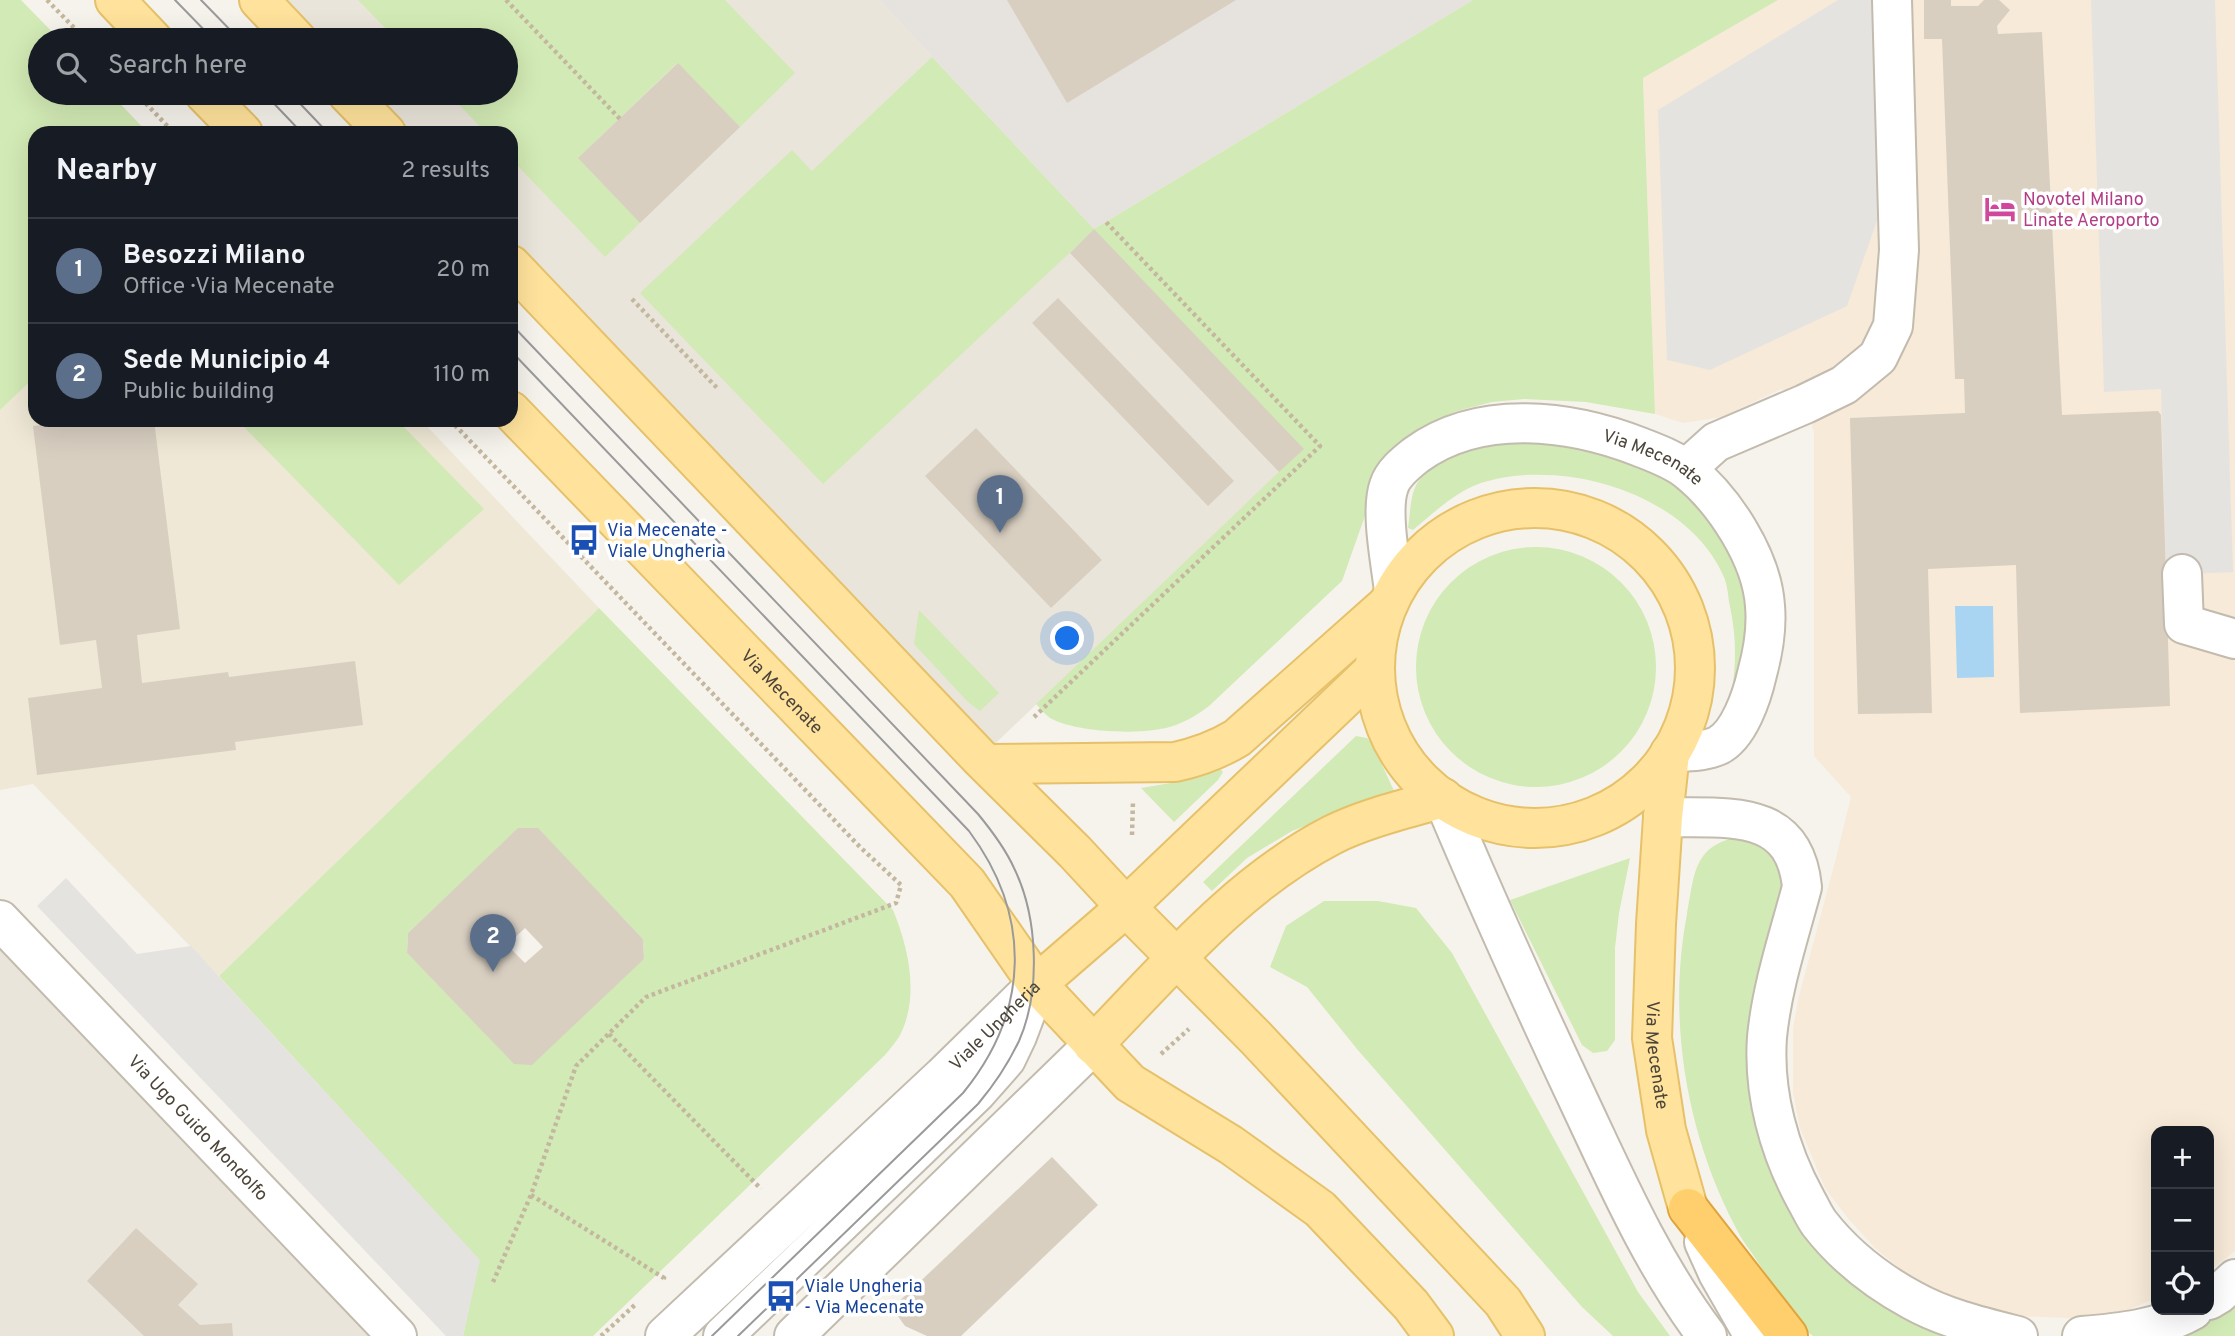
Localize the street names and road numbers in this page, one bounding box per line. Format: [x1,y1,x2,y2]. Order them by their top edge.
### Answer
street label: Via Mecenate [1600,425,1707,491]
street label: Via Mecenate [735,645,827,740]
street label: Viale Ungheria [945,977,1046,1076]
street label: Via Mecenate [1639,1000,1673,1111]
street label: Via Ugo Guido Mondolfo [122,1051,272,1207]

